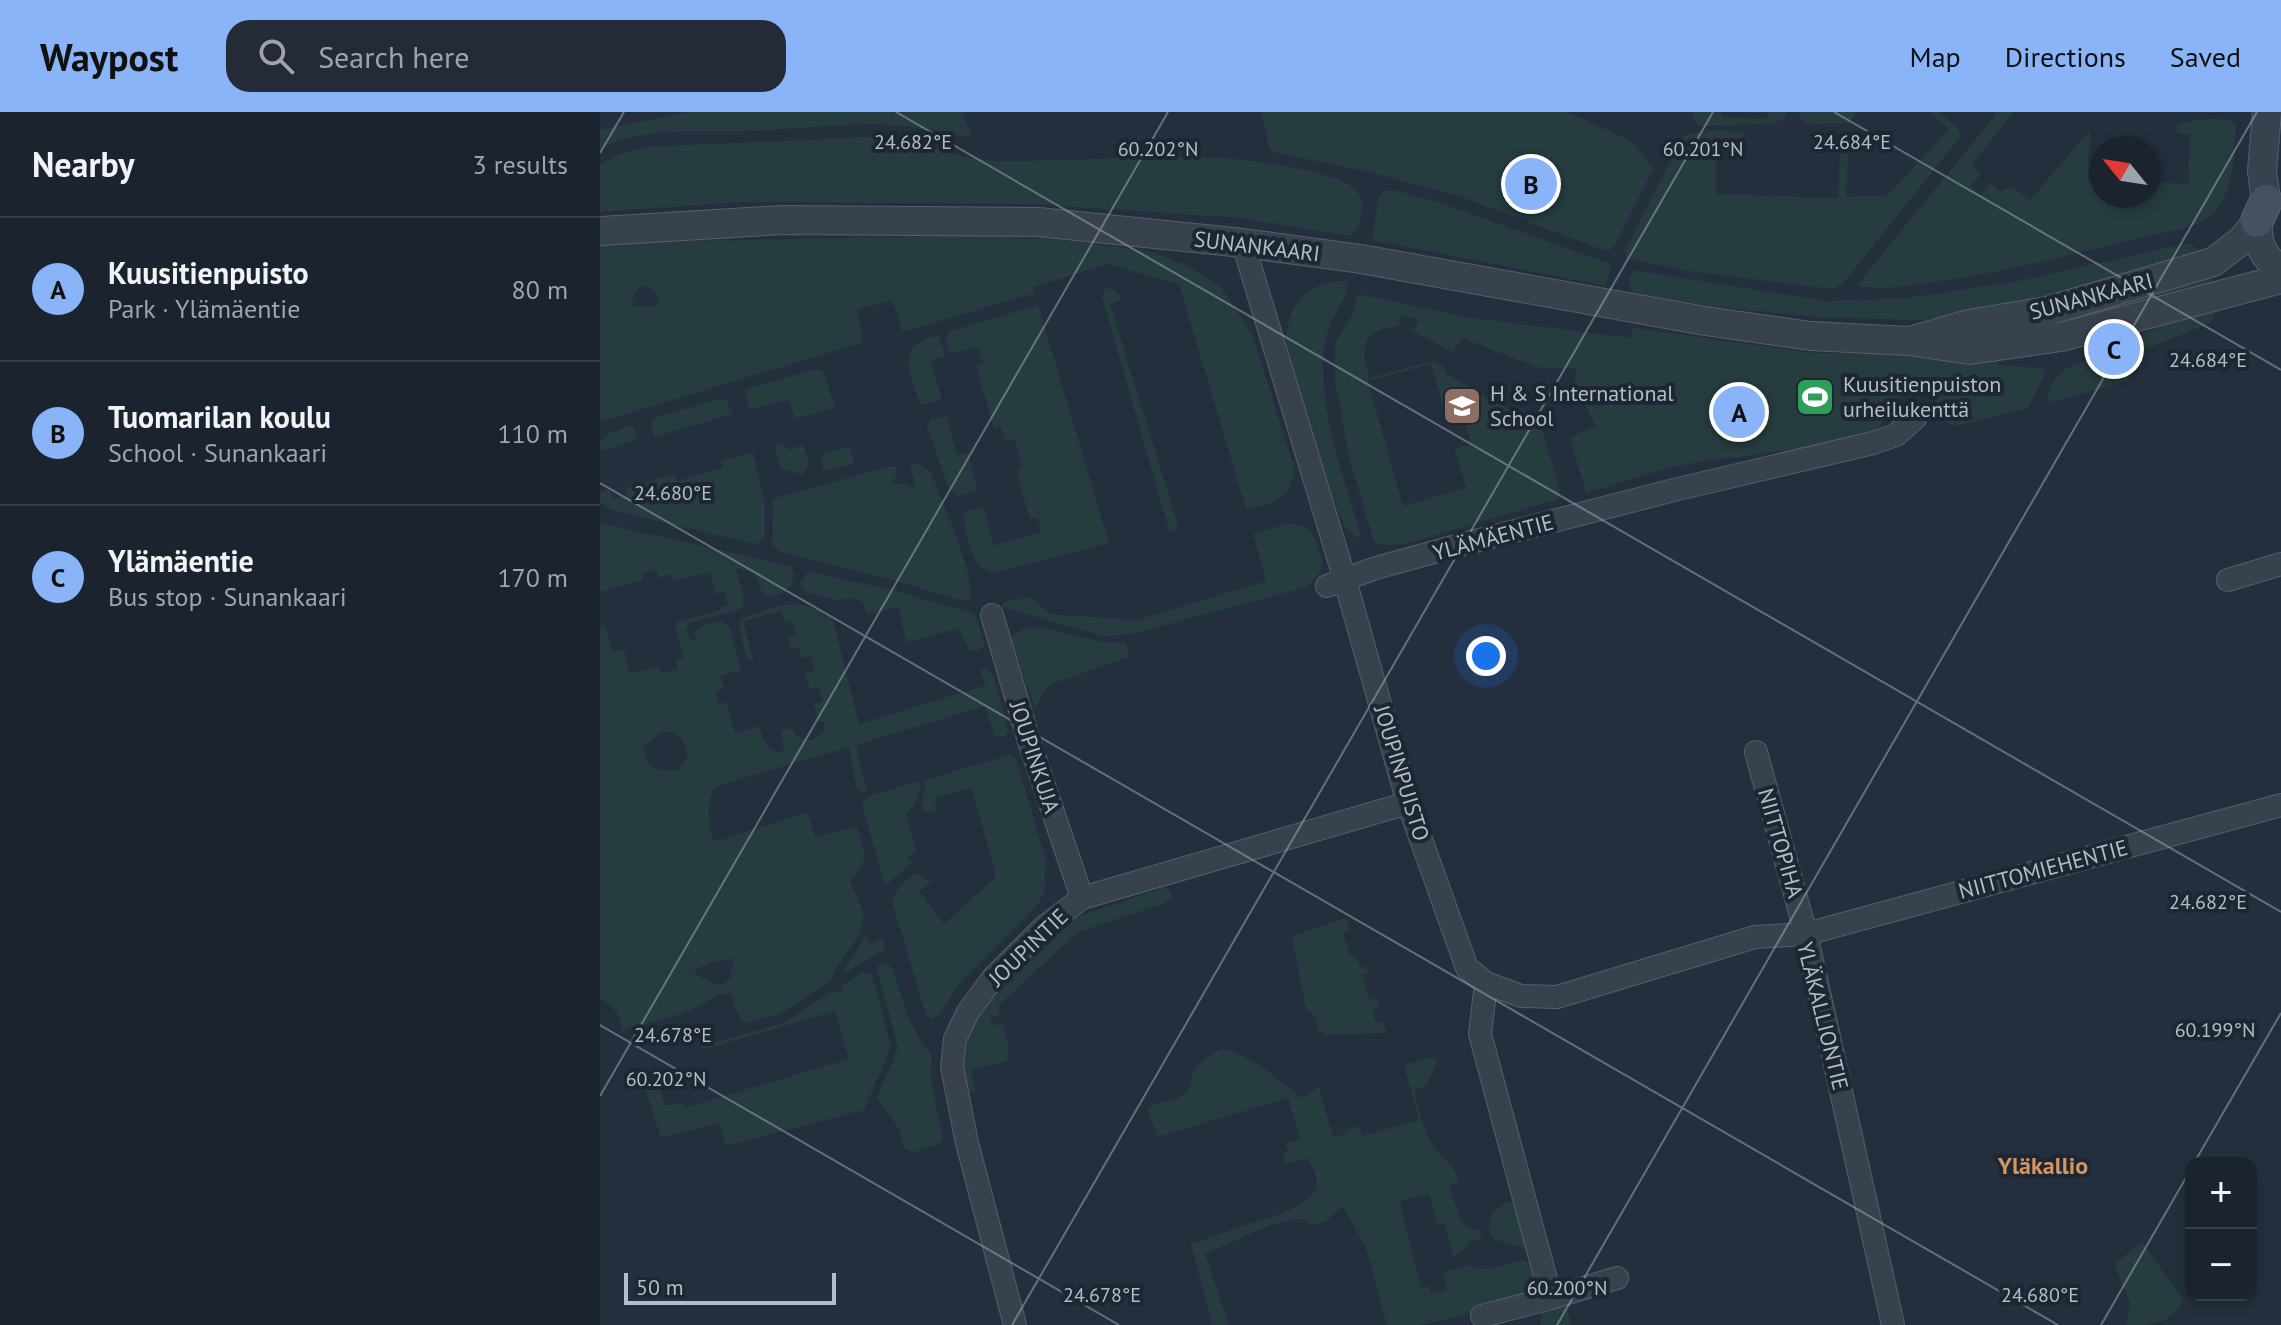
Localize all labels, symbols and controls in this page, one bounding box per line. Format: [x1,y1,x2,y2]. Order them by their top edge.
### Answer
search box [226,20,786,92]
text: Waypost [40,32,178,81]
icon: search [254,34,298,78]
text: Search here [318,37,469,76]
text: Map [1910,38,1961,75]
text: Directions [2005,38,2126,75]
text: Saved [2170,38,2241,75]
text: 24.682°E [874,129,952,155]
text: 24.684°E [1813,129,1891,155]
text: 60.202°N [1118,136,1198,162]
text: 60.201°N [1663,136,1743,162]
north arrow [2089,136,2161,208]
text: Nearby [32,142,134,186]
text: 3 results [473,148,568,181]
pin: B [1505,154,1557,214]
street label: SUNANKAARI [1193,224,1321,268]
text: Kuusitienpuisto [108,253,309,292]
street label: SUNANKAARI [2026,266,2156,326]
text: A [50,273,66,306]
text: 80 m [512,273,568,306]
text: Park · Ylämäentie [108,292,301,325]
pin: C [2088,319,2140,379]
text: 24.684°E [2169,347,2247,373]
place label: Kuusitienpuiston urheilukenttä [1843,370,2001,423]
sports icon: Kuusitienpuiston urheilukenttä [1794,376,1836,418]
place label: H & S International School [1490,379,1674,432]
pin: A [1713,382,1765,442]
school or university icon: H & S International School [1441,385,1483,427]
text: Tuomarilan koulu [108,397,331,436]
text: B [50,417,66,450]
text: 110 m [497,417,568,450]
text: School · Sunankaari [108,436,327,469]
text: 24.680°E [634,480,712,506]
street label: YLÄMÄENTIE [1430,507,1556,567]
text: Ylämäentie [108,541,254,580]
text: C [51,561,65,594]
text: 170 m [497,561,568,594]
text: Bus stop · Sunankaari [108,580,347,613]
your location [1466,636,1506,676]
street label: JOUPINKUJA [1003,696,1066,817]
street label: JOUPINPUISTO [1368,701,1436,844]
street label: NIITTOPIHA [1752,785,1810,901]
street label: NIITTOMIEHENTIE [1955,833,2131,905]
text: 24.682°E [2169,889,2247,915]
street label: JOUPINTIE [982,902,1074,992]
street label: YLÄKALLIONTIE [1791,939,1855,1093]
text: 60.199°N [2175,1017,2255,1043]
text: 24.678°E [634,1022,712,1048]
text: 60.202°N [626,1066,706,1092]
district label: Yläkallio [1997,1150,2088,1181]
map controls [2185,1157,2257,1301]
button: + [2185,1157,2257,1229]
button: − [2185,1229,2257,1301]
scale bar [624,1269,836,1305]
text: 50 m [636,1273,684,1301]
text: 60.200°N [1527,1275,1607,1301]
text: 24.678°E [1063,1282,1141,1308]
text: 24.680°E [2001,1282,2079,1308]

